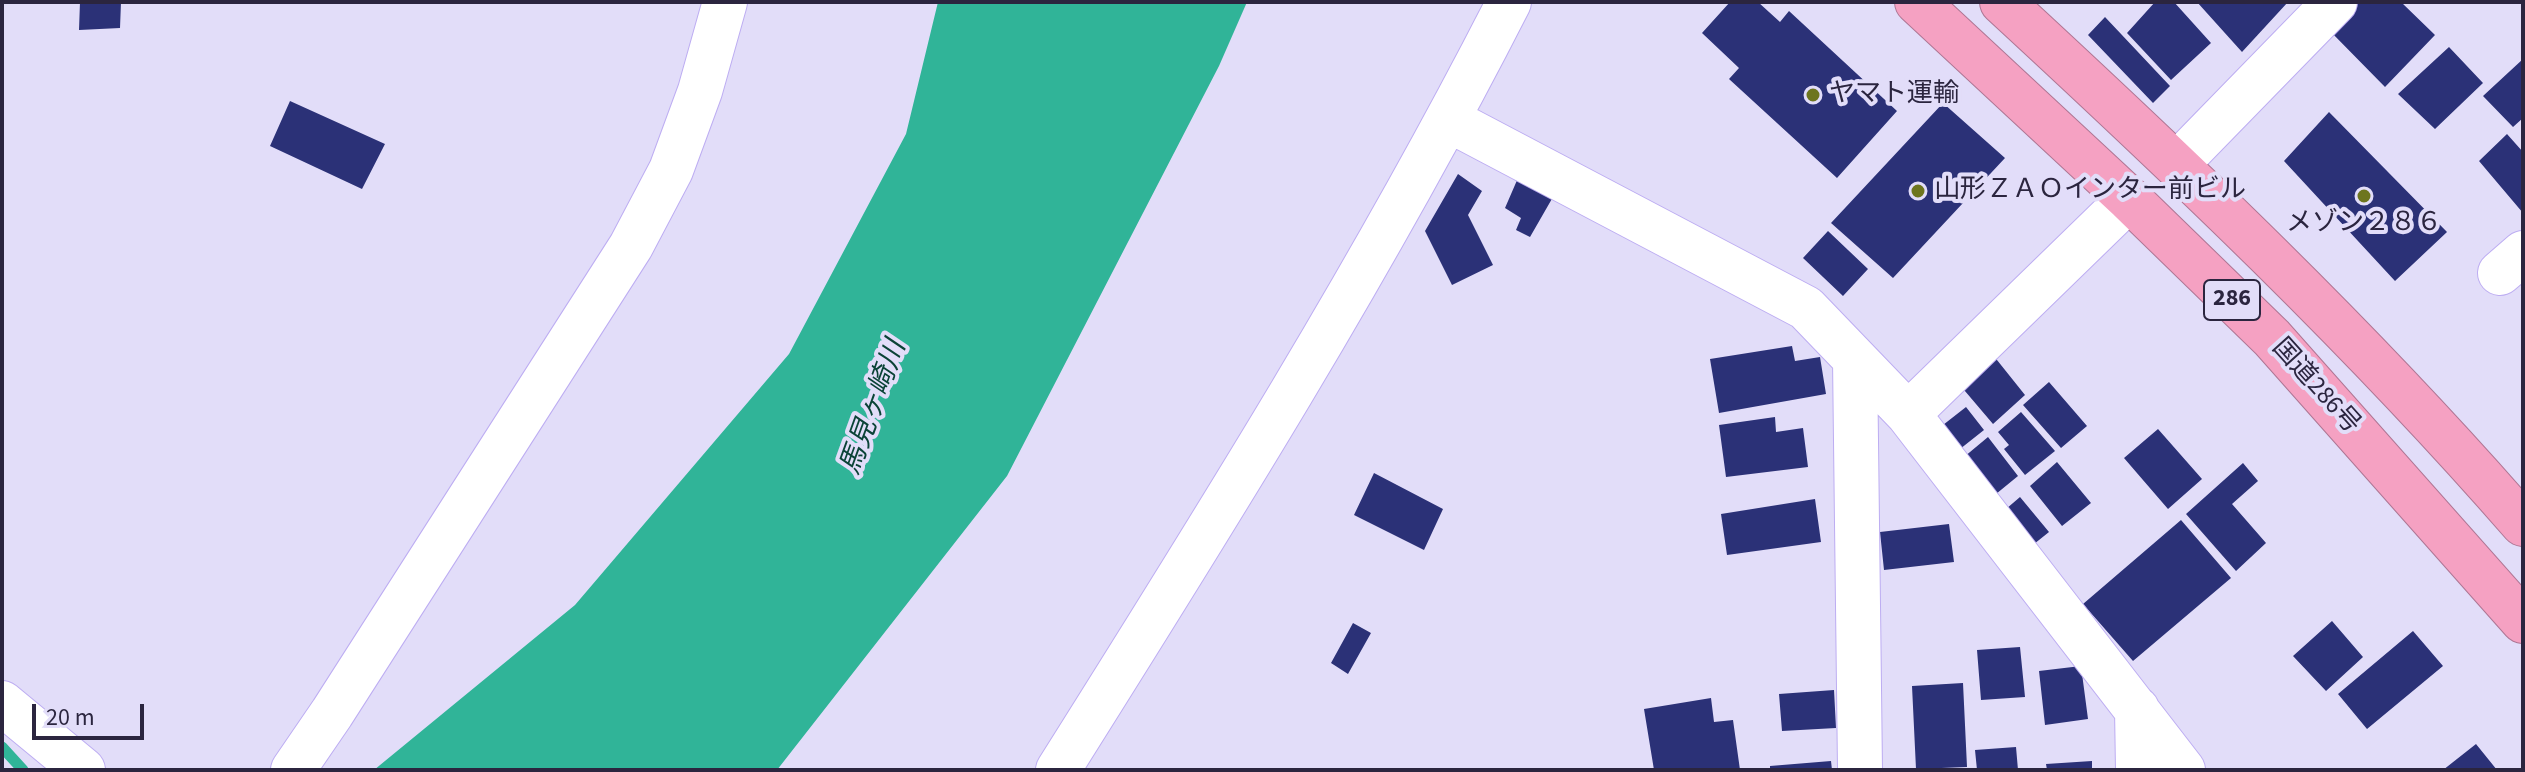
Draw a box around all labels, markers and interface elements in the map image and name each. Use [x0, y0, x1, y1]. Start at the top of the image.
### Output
place label: ヤマト運輸 [1829, 79, 1959, 111]
marker: ヤマト運輸 [1804, 86, 1822, 104]
place label: 山形ＺＡＯインター前ビル [1934, 175, 2246, 207]
marker: 山形ＺＡＯインター前ビル [1909, 182, 1927, 200]
marker: メゾン２８６ [2355, 187, 2373, 205]
place label: メゾン２８６ [2286, 208, 2442, 240]
road number: 286 [2204, 280, 2260, 320]
street label: 国道286号 [2264, 333, 2366, 441]
water label: 馬見ヶ崎川 [835, 336, 915, 480]
scale bar [36, 688, 148, 738]
text: 20 m [46, 700, 95, 735]

